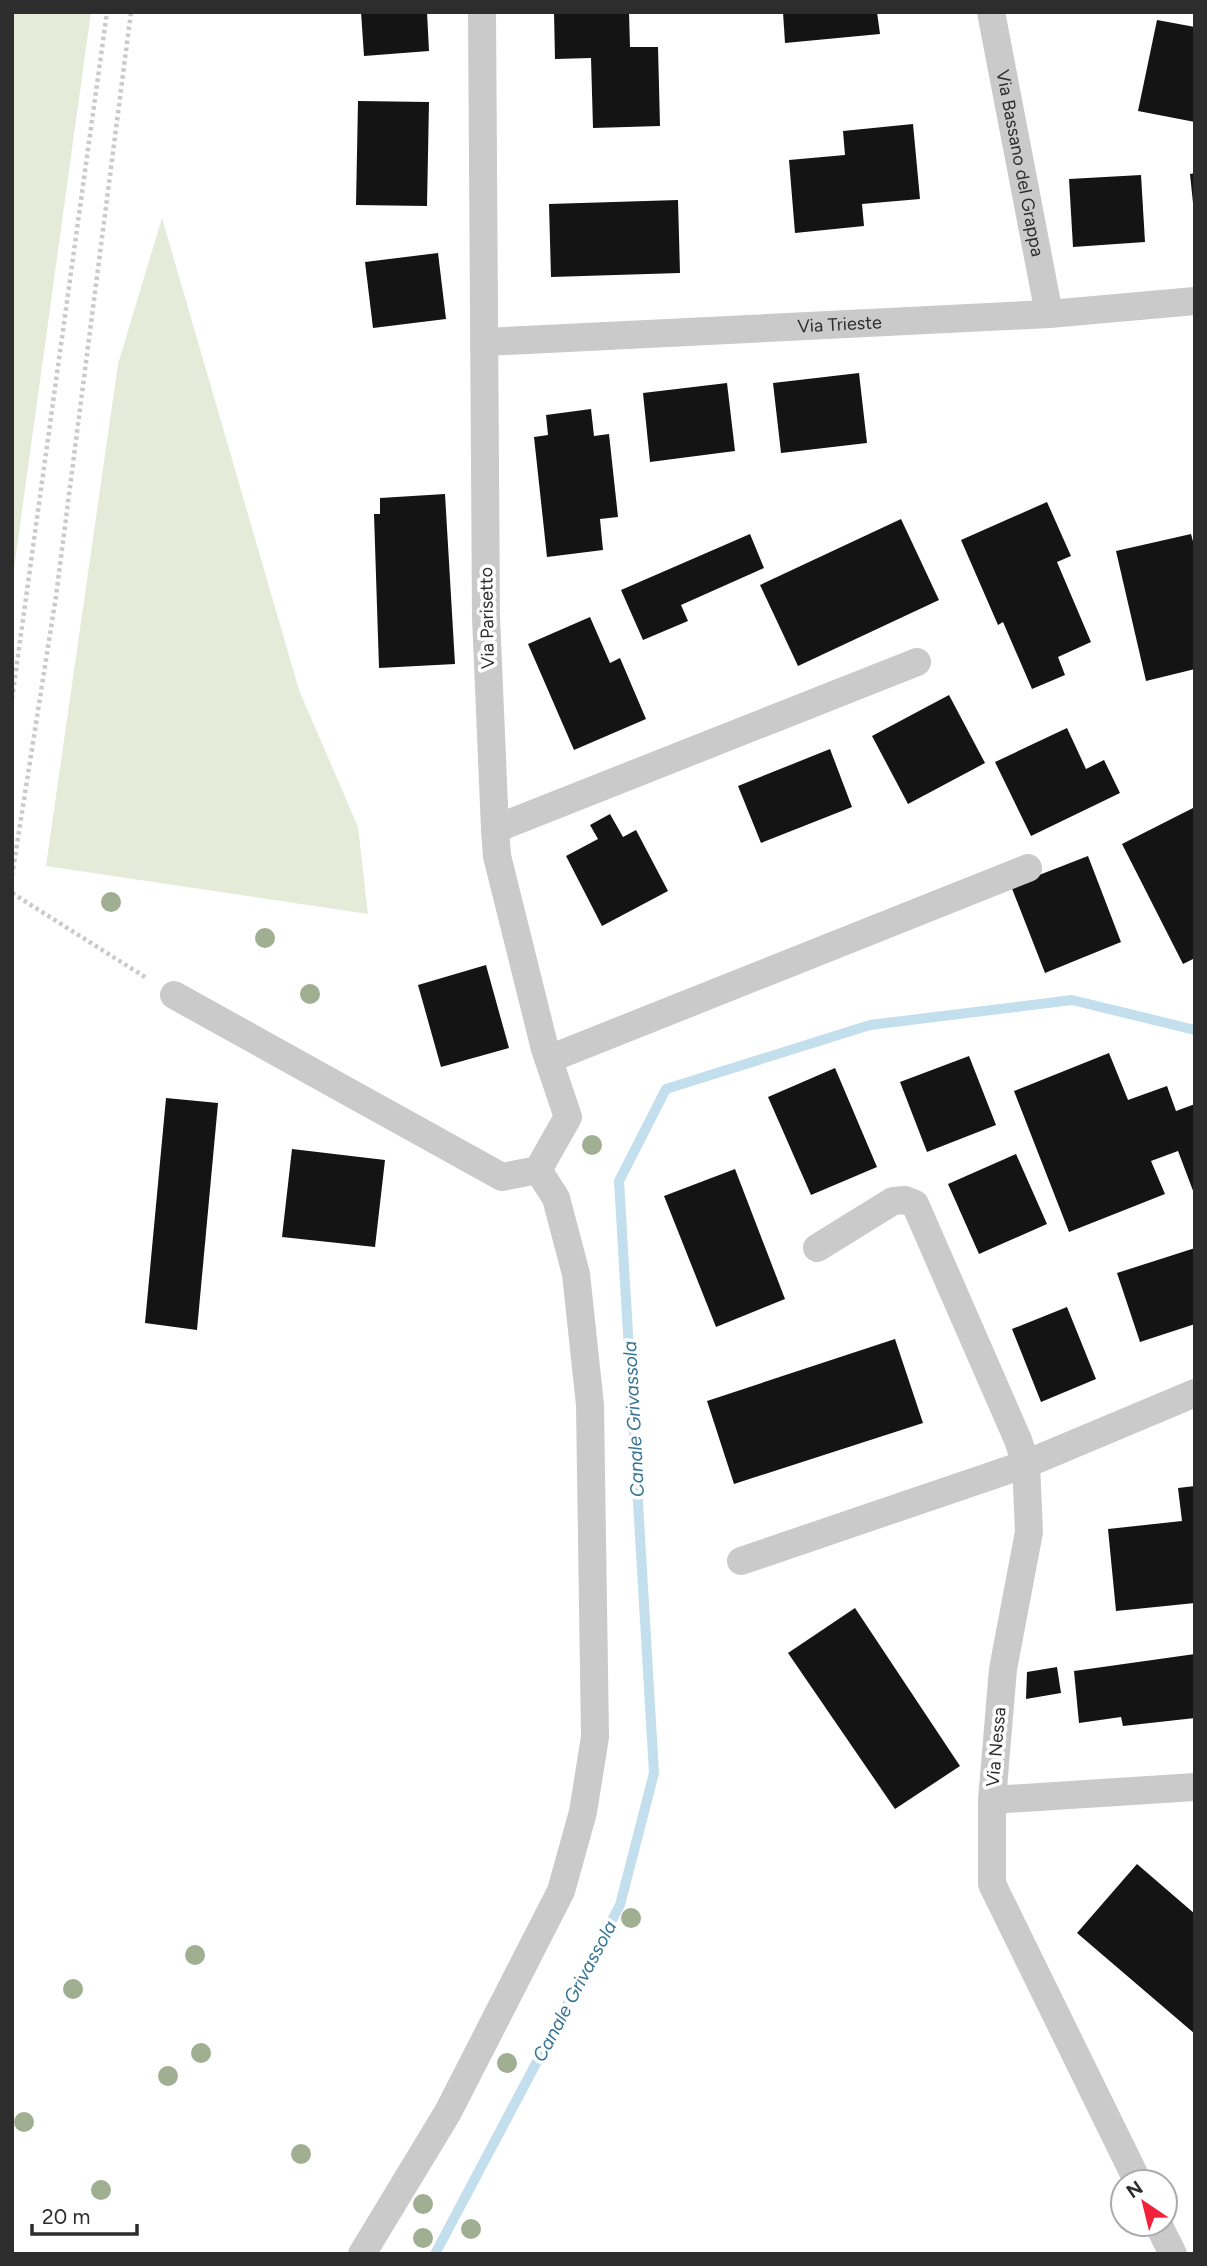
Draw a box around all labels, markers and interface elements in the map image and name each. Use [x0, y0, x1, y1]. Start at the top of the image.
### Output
street label: Via Bassano del Grappa [991, 68, 1049, 258]
street label: Via Trieste [797, 311, 882, 337]
street label: Via Parisetto [475, 567, 499, 669]
water label: Canale Grivassola [618, 1340, 649, 1498]
street label: Via Nessa [982, 1706, 1010, 1788]
water label: Canale Grivassola [528, 1917, 621, 2066]
north arrow [1109, 2168, 1179, 2238]
text: N [1122, 2176, 1147, 2203]
scale bar [32, 2192, 136, 2236]
text: 20 m [42, 2204, 90, 2229]

